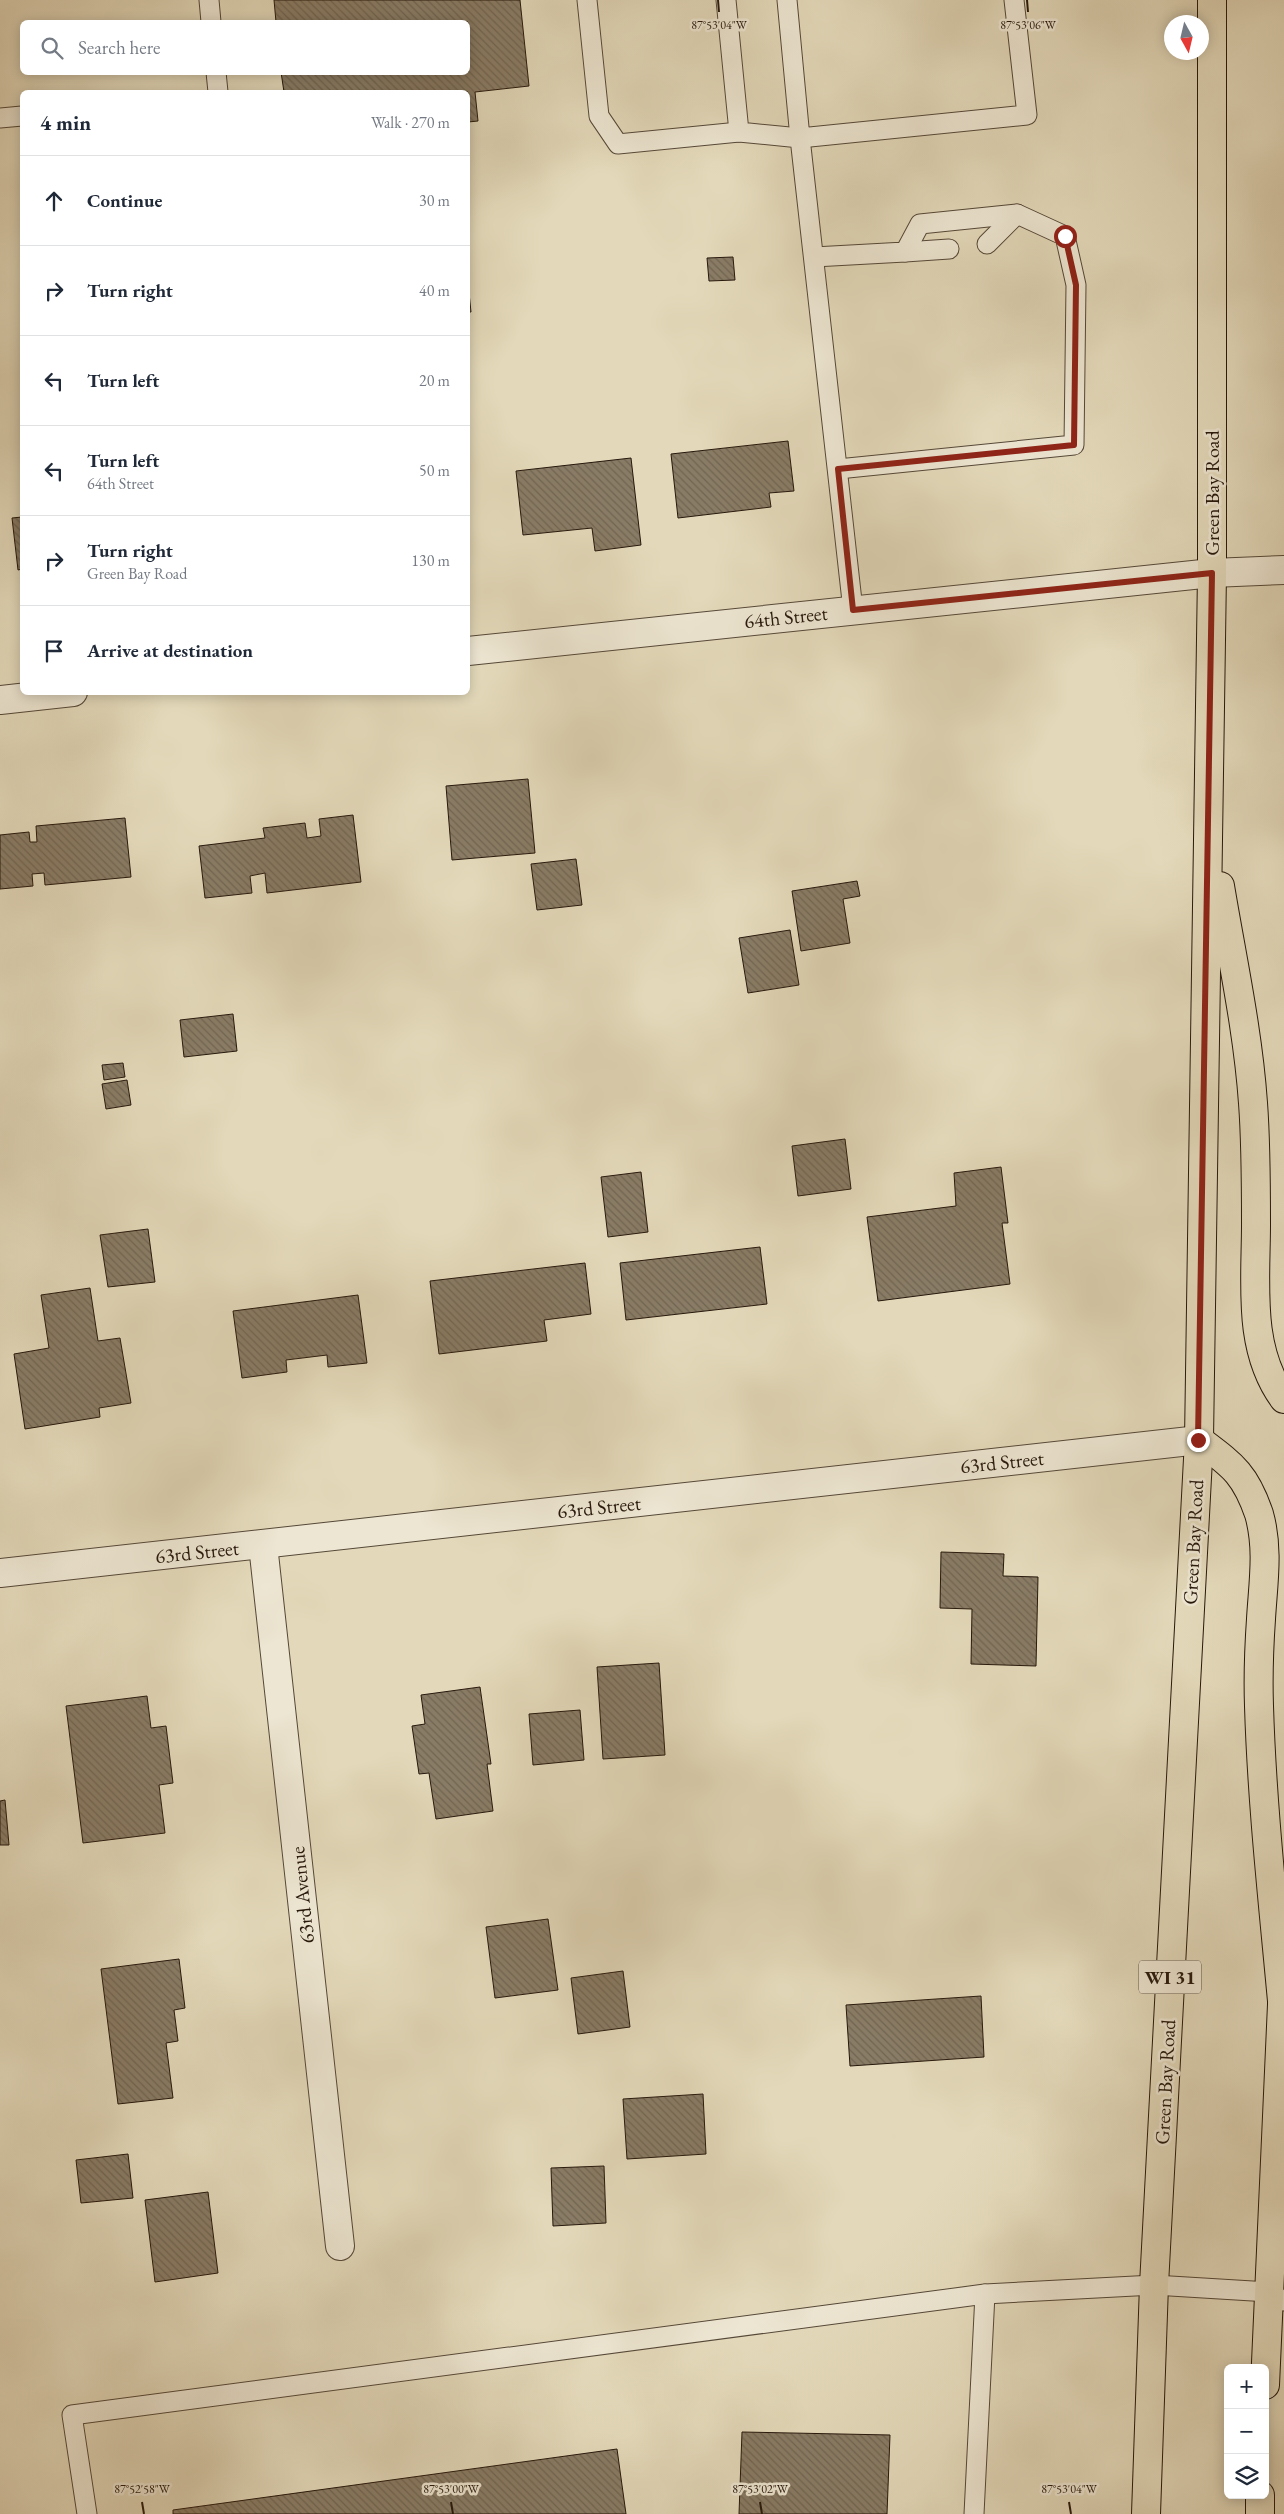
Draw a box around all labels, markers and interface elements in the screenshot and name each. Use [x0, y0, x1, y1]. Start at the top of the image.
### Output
north arrow [1164, 15, 1209, 60]
text: 87°53'04"W [691, 17, 748, 33]
text: 87°53'06"W [1000, 17, 1057, 33]
search box [20, 20, 470, 75]
icon: search [38, 34, 66, 62]
text: Search here [78, 35, 160, 60]
text: 4 min [40, 109, 91, 136]
text: Walk · 270 m [371, 112, 450, 133]
icon: ahead [40, 187, 68, 215]
text: Continue [87, 188, 162, 213]
text: 30 m [419, 190, 450, 211]
route start [1054, 225, 1077, 248]
icon: right [40, 277, 68, 305]
text: Turn right [87, 278, 173, 303]
text: 40 m [419, 280, 450, 301]
icon: left [40, 367, 68, 395]
text: Turn left [87, 368, 159, 393]
text: 20 m [419, 370, 450, 391]
street label: Green Bay Road [1199, 429, 1225, 556]
text: Turn left [87, 448, 159, 473]
icon: left [40, 457, 68, 485]
text: 50 m [419, 460, 450, 481]
text: 64th Street [87, 473, 154, 494]
text: Turn right [87, 538, 173, 563]
icon: right [40, 547, 68, 575]
text: 130 m [411, 550, 450, 571]
text: Green Bay Road [87, 563, 187, 584]
street label: 64th Street [743, 600, 830, 634]
icon: arrive [40, 637, 68, 665]
text: Arrive at destination [87, 638, 253, 663]
route end [1187, 1429, 1210, 1452]
street label: 63rd Street [959, 1445, 1046, 1479]
street label: Green Bay Road [1177, 1478, 1209, 1605]
street label: 63rd Street [556, 1490, 643, 1524]
street label: 63rd Street [154, 1535, 241, 1569]
street label: 63rd Avenue [284, 1845, 320, 1945]
road number: WI 31 [1139, 1960, 1201, 1994]
street label: Green Bay Road [1149, 2018, 1181, 2145]
map controls [1224, 2364, 1269, 2499]
button: + [1224, 2364, 1269, 2409]
button: − [1224, 2409, 1269, 2454]
button: layers [1224, 2454, 1269, 2499]
text: 87°52'58"W [114, 2481, 171, 2497]
text: 87°53'00"W [423, 2481, 480, 2497]
text: 87°53'02"W [732, 2481, 789, 2497]
text: 87°53'04"W [1041, 2481, 1098, 2497]

